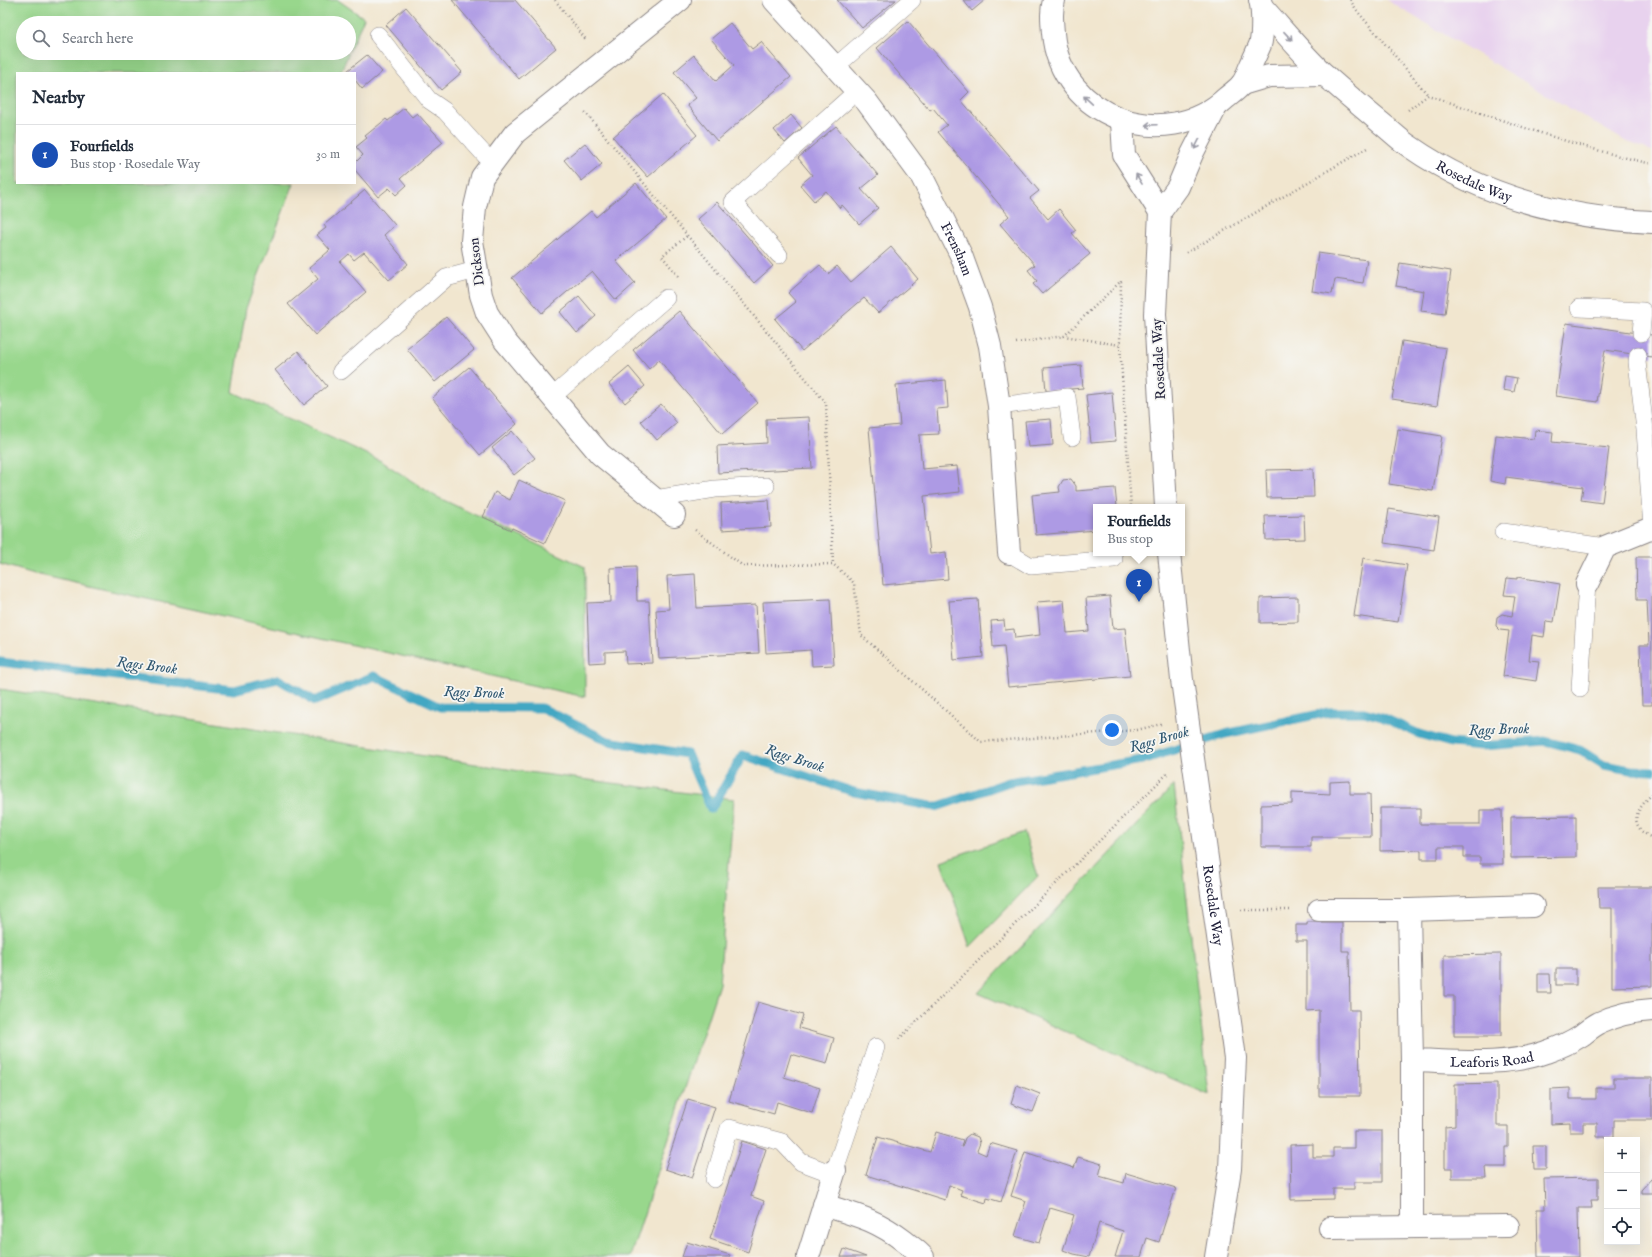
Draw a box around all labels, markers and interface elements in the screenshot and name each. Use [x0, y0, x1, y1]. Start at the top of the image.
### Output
search box [16, 16, 356, 60]
icon: search [30, 27, 52, 49]
text: Search here [62, 29, 133, 48]
one-way arrow [1284, 31, 1293, 41]
text: Nearby [32, 88, 85, 109]
one-way arrow [1083, 96, 1094, 105]
one-way arrow [1145, 121, 1158, 129]
text: Fourfields [70, 137, 134, 156]
one-way arrow [1193, 138, 1200, 150]
text: 1 [43, 146, 47, 163]
text: 30 m [316, 146, 340, 163]
text: Bus stop · Rosedale Way [70, 156, 200, 173]
street label: Rosedale Way [1432, 157, 1514, 207]
one-way arrow [1135, 174, 1143, 185]
street label: Frensham [936, 219, 976, 279]
street label: Dickson [465, 236, 489, 287]
street label: Rosedale Way [1148, 318, 1170, 400]
popup [1093, 504, 1185, 556]
text: Fourfields [1107, 512, 1171, 531]
text: Bus stop [1107, 531, 1153, 548]
pin: 1 [1126, 569, 1152, 602]
water label: Rags Brook [115, 652, 178, 680]
water label: Rags Brook [443, 682, 505, 704]
water label: Rags Brook [1468, 719, 1530, 741]
your location [1102, 720, 1122, 740]
water label: Rags Brook [1127, 722, 1191, 758]
water label: Rags Brook [763, 740, 827, 778]
street label: Rosedale Way [1198, 864, 1227, 947]
street label: Leaforis Road [1450, 1048, 1536, 1072]
map controls [1604, 1137, 1640, 1245]
button: + [1604, 1137, 1640, 1173]
button: − [1604, 1173, 1640, 1209]
button: locate [1604, 1209, 1640, 1245]

